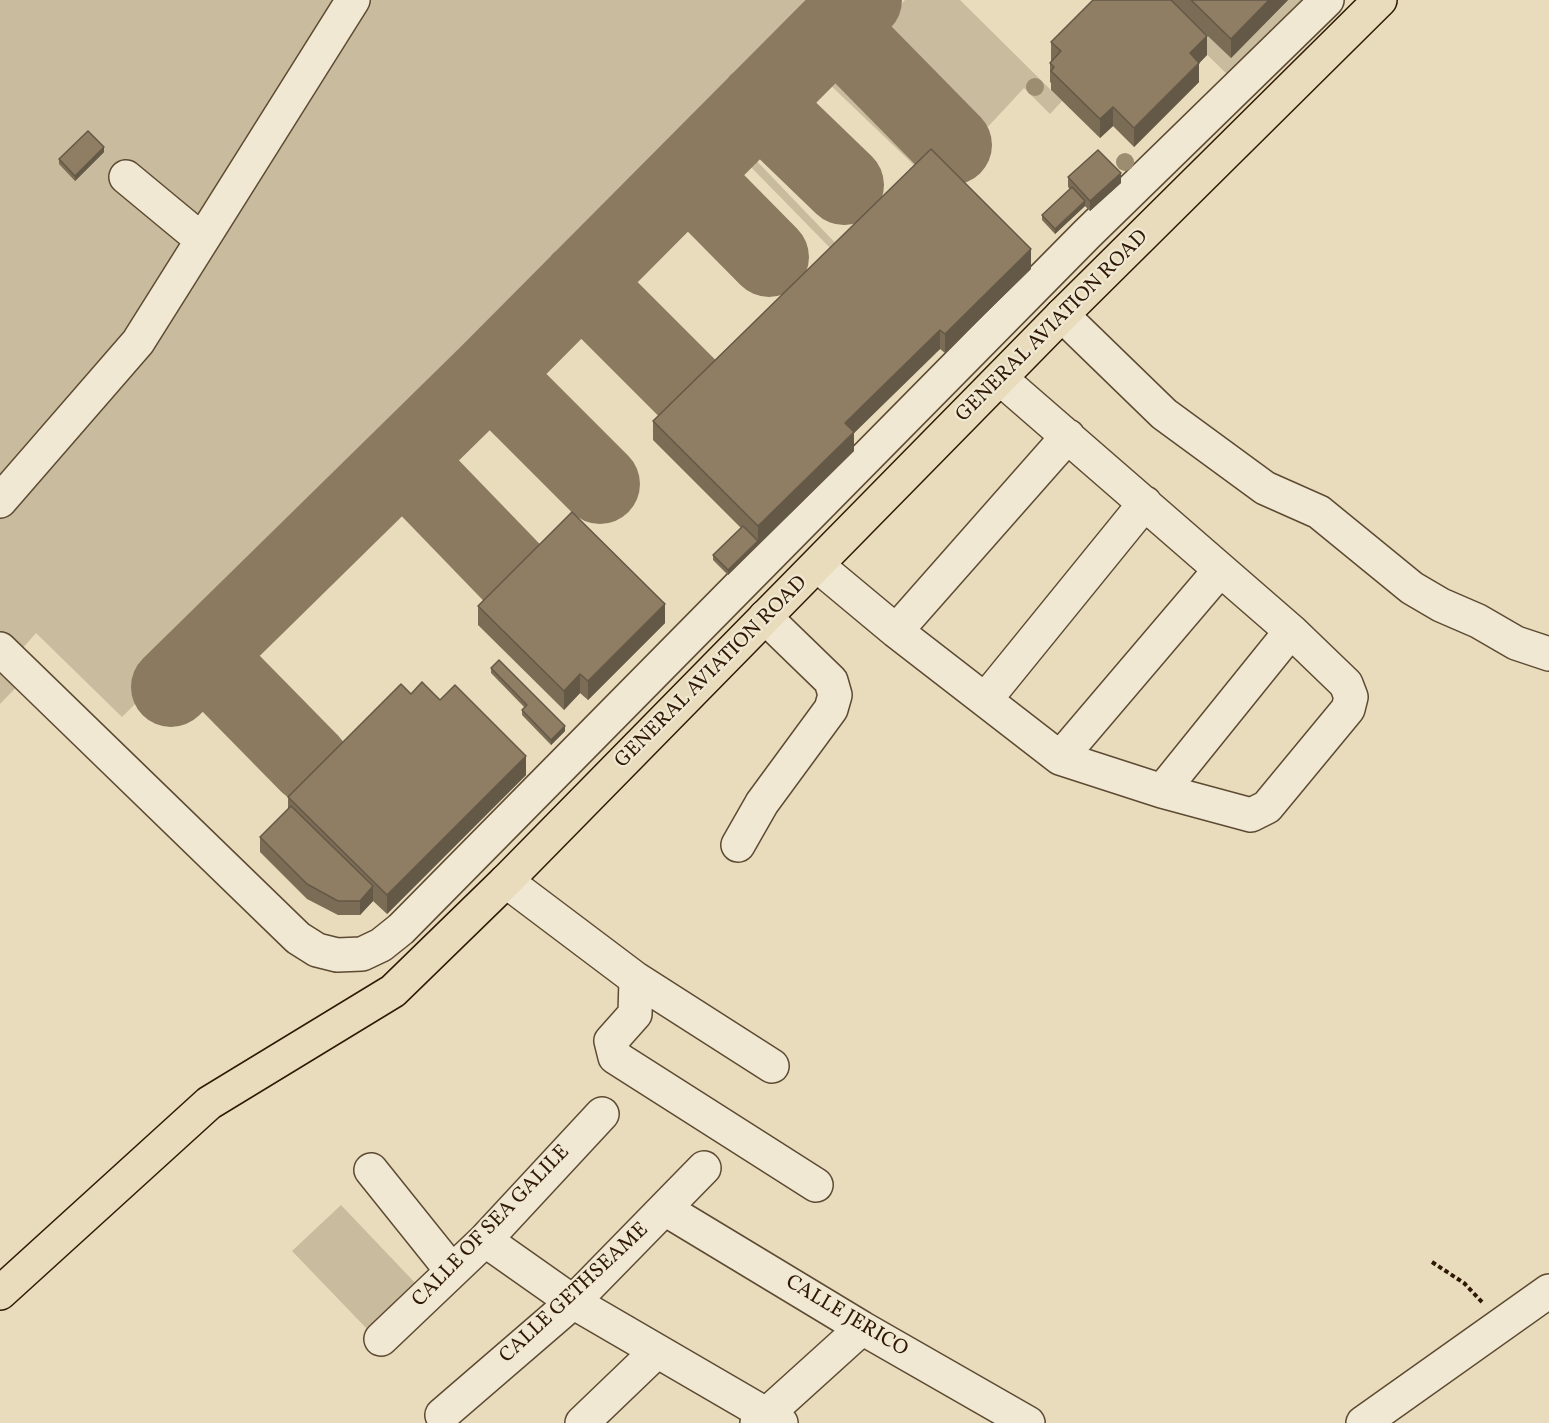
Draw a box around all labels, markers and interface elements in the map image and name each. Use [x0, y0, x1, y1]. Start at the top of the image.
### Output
street label: GENERAL AVIATION ROAD [952, 226, 1154, 428]
street label: GENERAL AVIATION ROAD [611, 572, 813, 774]
street label: CALLE OF SEA GALILE [408, 1141, 576, 1313]
street label: CALLE GETHSEAME [495, 1218, 655, 1370]
street label: CALLE JERICO [780, 1271, 912, 1363]

